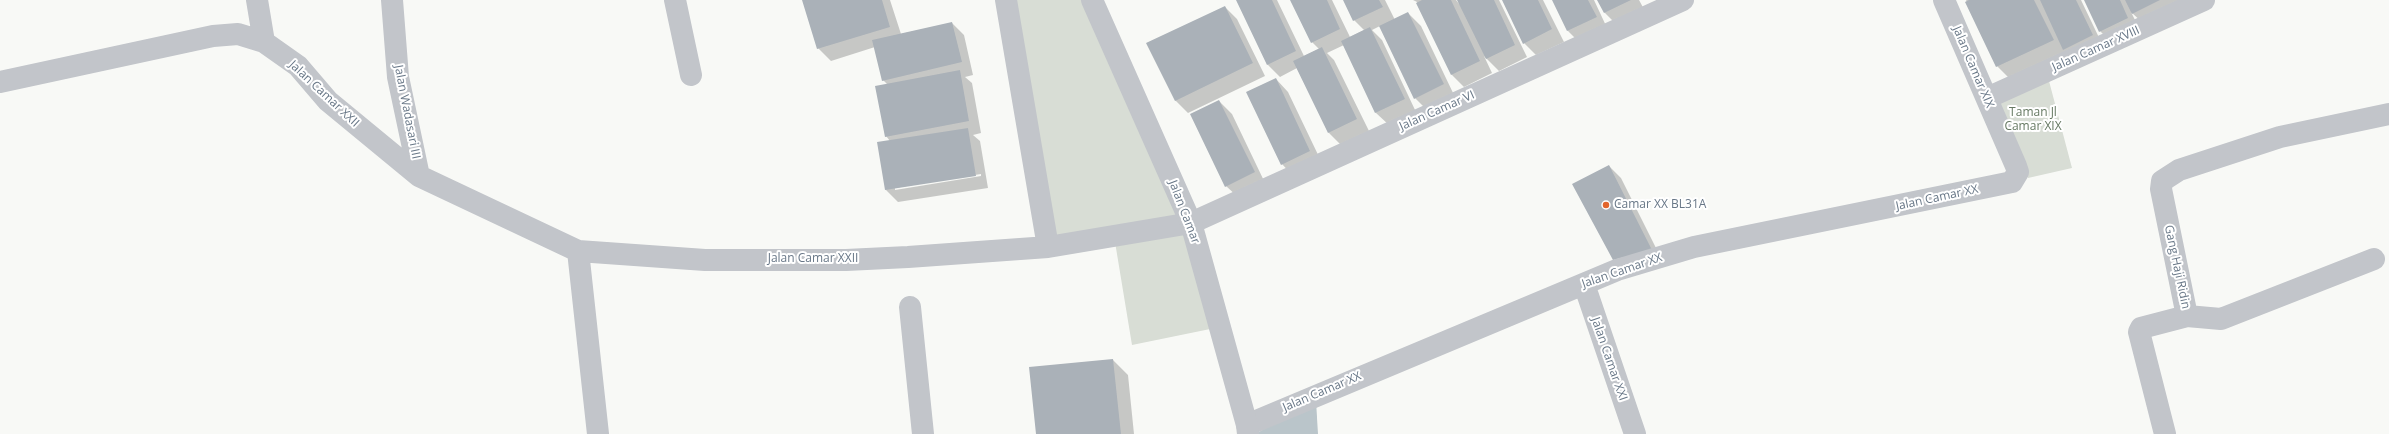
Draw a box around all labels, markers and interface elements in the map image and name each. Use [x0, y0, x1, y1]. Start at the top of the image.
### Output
street label: Jalan Camar XVIII [2050, 23, 2142, 75]
street label: Jalan Camar XIX [1949, 24, 1997, 110]
street label: Jalan Camar XXII [286, 58, 362, 130]
street label: Jalan Wadasari III [391, 64, 423, 160]
street label: Jalan Camar VI [1397, 88, 1477, 134]
park label: Taman Jl Camar XIX [2004, 106, 2062, 134]
street label: Jalan Camar [1165, 178, 1203, 246]
street label: Jalan Camar XX [1894, 182, 1980, 214]
place label: Camar XX BL31A [1614, 198, 1706, 212]
marker: Camar XX BL31A [1601, 200, 1611, 210]
street label: Gang Haji Ridin [2161, 224, 2193, 310]
street label: Jalan Camar XX [1580, 251, 1664, 291]
street label: Jalan Camar XXII [768, 252, 858, 266]
street label: Jalan Camar XXI [1588, 315, 1630, 403]
street label: Jalan Camar XX [1281, 369, 1363, 415]

